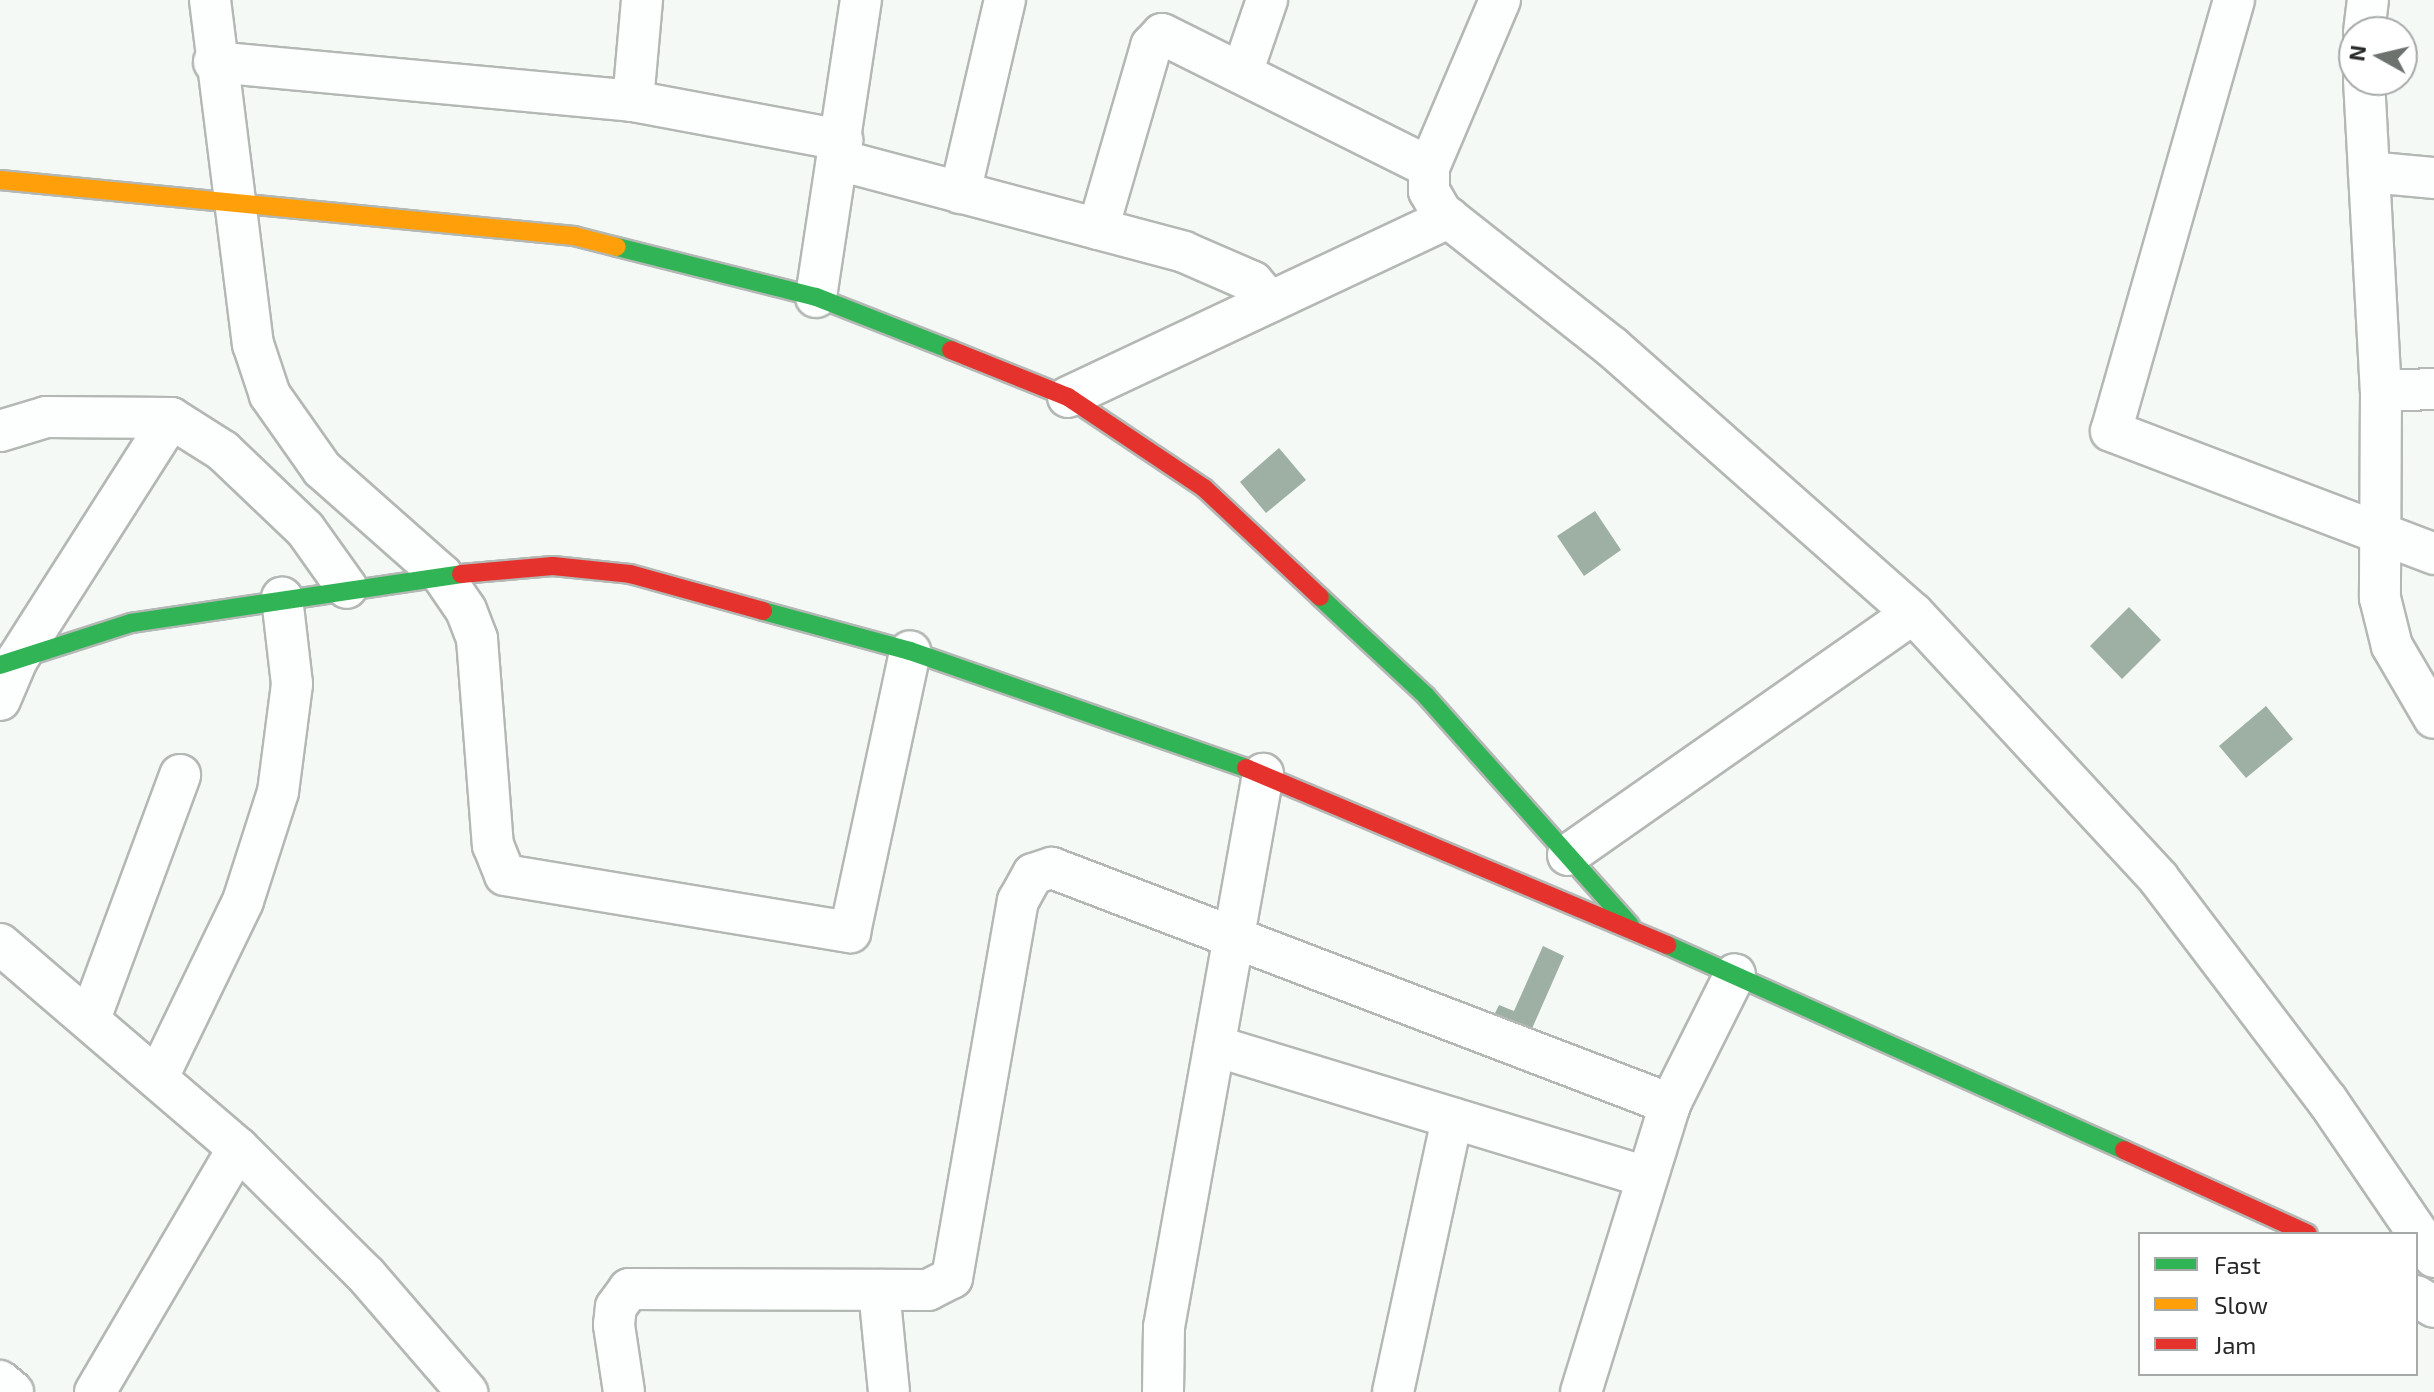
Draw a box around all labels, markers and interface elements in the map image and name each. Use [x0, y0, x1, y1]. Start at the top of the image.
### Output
north arrow [2338, 16, 2418, 96]
text: N [2342, 43, 2370, 63]
legend [2138, 1232, 2418, 1376]
text: Fast [2214, 1250, 2261, 1279]
text: Slow [2214, 1290, 2268, 1319]
text: Jam [2214, 1330, 2256, 1359]

